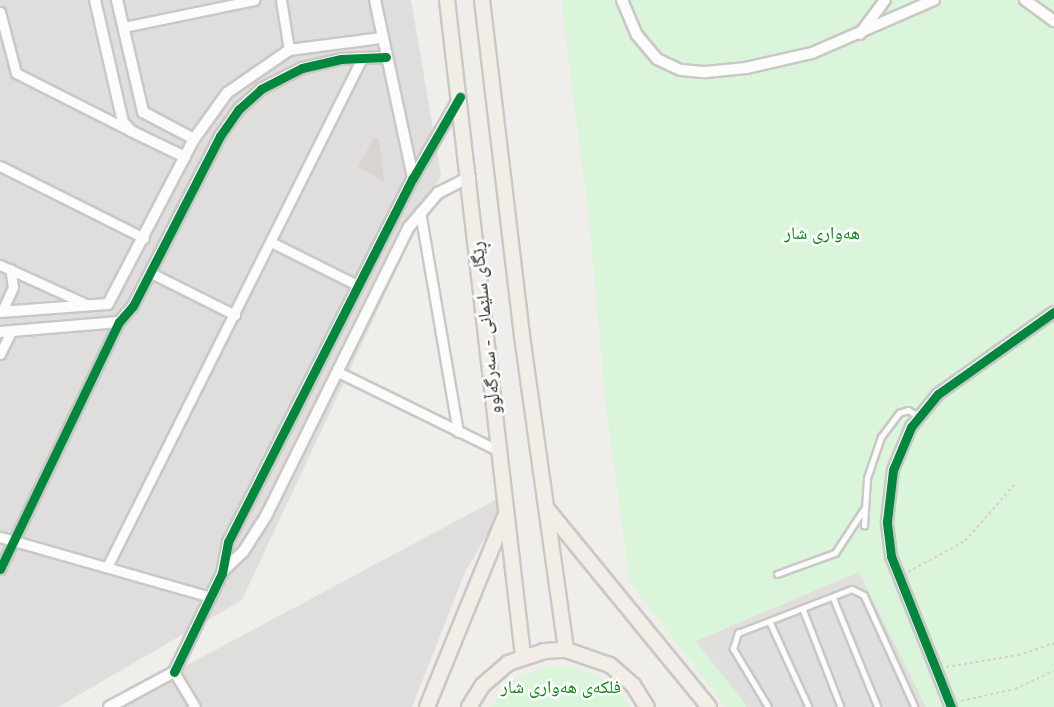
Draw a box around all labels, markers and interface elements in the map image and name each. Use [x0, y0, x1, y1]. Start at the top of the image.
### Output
park label: هەواری شار [784, 222, 860, 244]
street label: ڕێگای سلێمانی - سەرگەڵوو [466, 241, 506, 415]
park label: فلکەی هەواری شار [501, 676, 621, 698]

